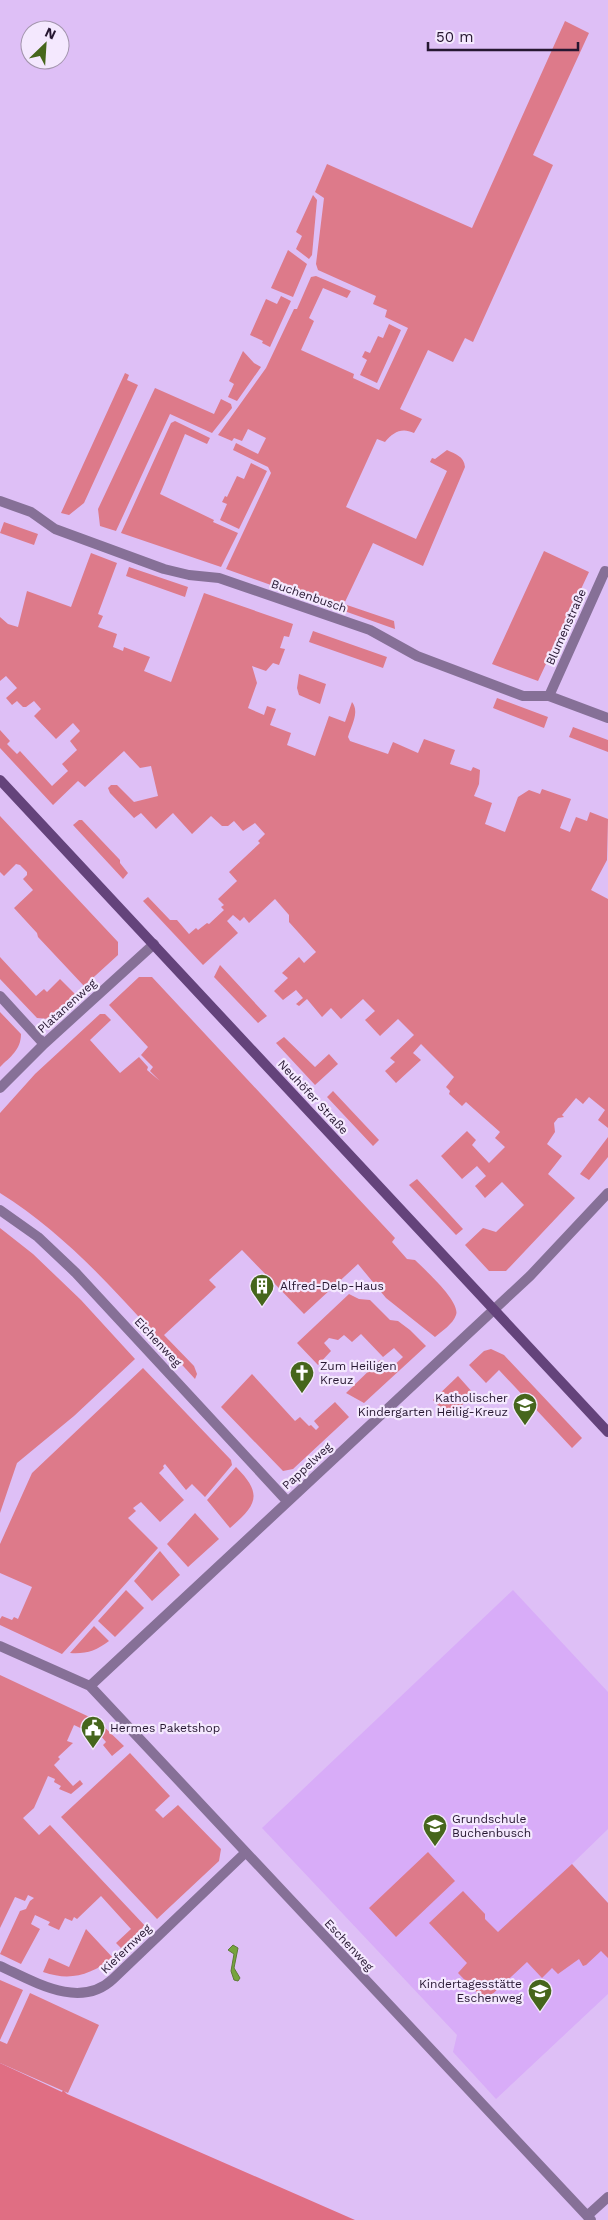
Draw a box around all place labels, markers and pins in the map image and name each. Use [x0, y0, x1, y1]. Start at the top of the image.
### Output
building icon: Alfred-Delp-Haus [249, 1273, 275, 1307]
place label: Alfred-Delp-Haus [280, 1279, 384, 1293]
place label: Zum Heiligen Kreuz [320, 1359, 397, 1387]
church icon: Zum Heiligen Kreuz [289, 1360, 315, 1394]
place label: Katholischer Kindergarten Heilig-Kreuz [358, 1391, 508, 1419]
school or university icon: Katholischer Kindergarten Heilig-Kreuz [512, 1392, 538, 1426]
public building icon: Hermes Paketshop [80, 1715, 106, 1749]
place label: Hermes Paketshop [110, 1721, 220, 1735]
place label: Grundschule Buchenbusch [452, 1812, 531, 1840]
school or university icon: Grundschule Buchenbusch [422, 1813, 448, 1847]
place label: Kindertagesstätte Eschenweg [419, 1977, 523, 2005]
school or university icon: Kindertagesstätte Eschenweg [527, 1978, 553, 2012]

